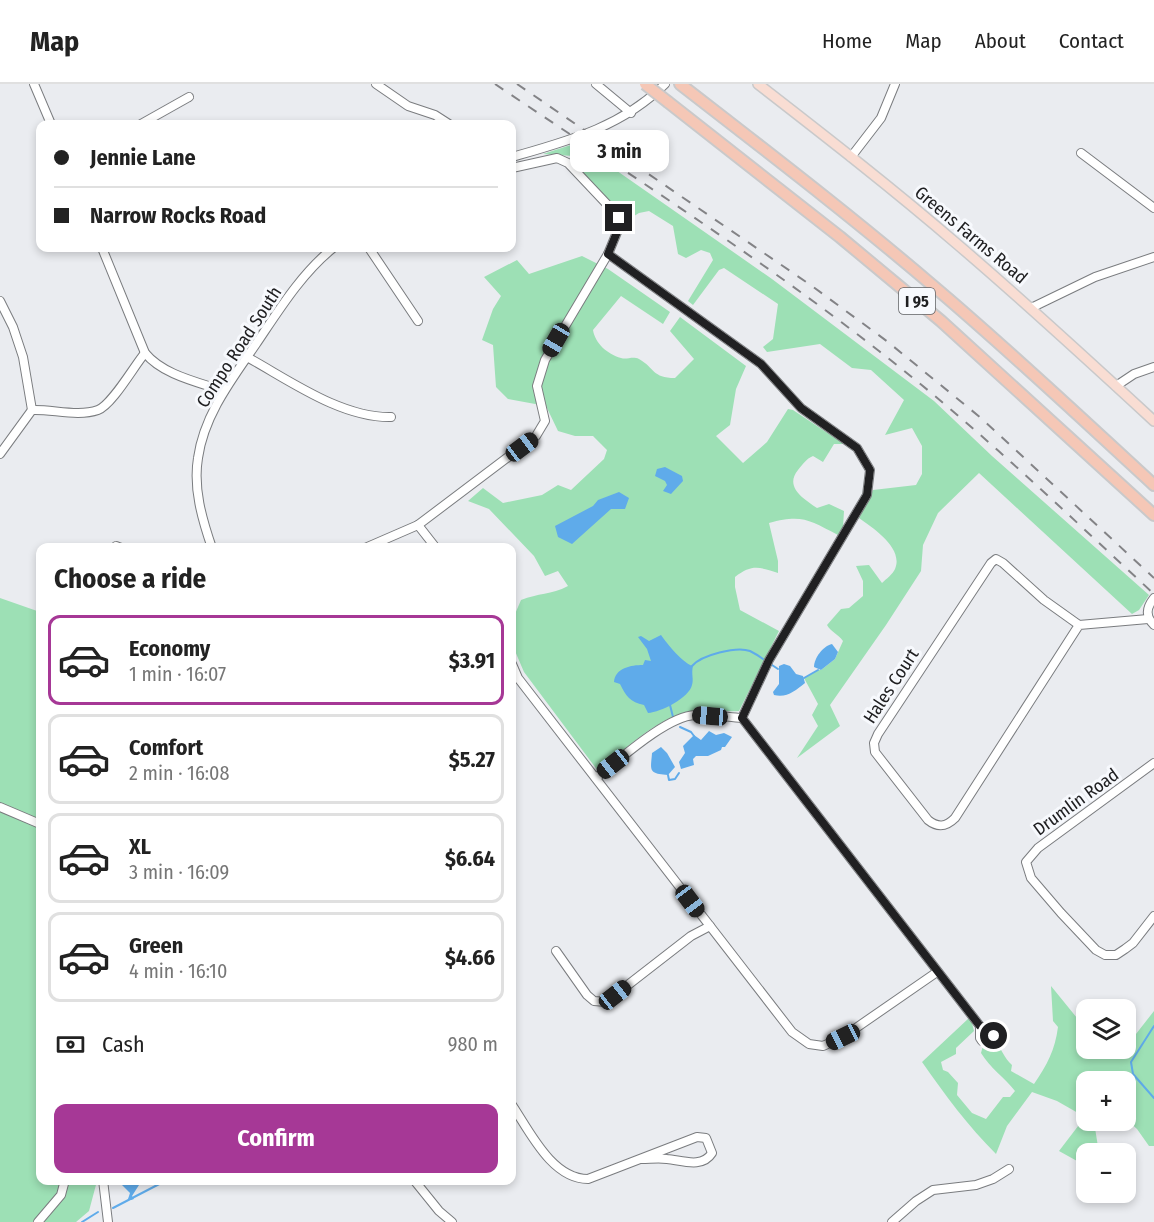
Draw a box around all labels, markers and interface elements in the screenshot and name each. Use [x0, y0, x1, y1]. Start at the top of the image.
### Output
text: Map [30, 25, 79, 58]
text: Home [822, 28, 872, 54]
text: Map [905, 28, 942, 54]
text: About [975, 28, 1026, 54]
text: Contact [1059, 28, 1124, 54]
callout: 3 min [570, 131, 668, 173]
text: 3 min [597, 139, 642, 163]
text: Jennie Lane [90, 144, 196, 171]
street label: Greens Farms Road [910, 181, 1032, 289]
text: Narrow Rocks Road [90, 202, 266, 229]
route end [605, 204, 632, 231]
street label: Compo Road South [192, 282, 286, 412]
road number: I 95 [899, 288, 935, 314]
car [539, 320, 573, 360]
car [502, 429, 542, 465]
text: Choose a ride [54, 563, 206, 595]
icon: car [57, 633, 111, 687]
text: Economy [129, 635, 210, 662]
street label: Hales Court [859, 644, 923, 728]
text: $3.91 [449, 647, 495, 674]
text: 1 min · 16:07 [129, 662, 226, 686]
car [691, 705, 729, 727]
icon: car [57, 732, 111, 786]
text: Comfort [129, 734, 203, 761]
text: $5.27 [449, 746, 495, 773]
car [593, 746, 633, 782]
text: 2 min · 16:08 [129, 761, 230, 785]
street label: Drumlin Road [1029, 764, 1123, 840]
icon: car [57, 831, 111, 885]
text: XL [129, 833, 151, 860]
text: $6.64 [445, 845, 495, 872]
text: 3 min · 16:09 [129, 860, 229, 884]
car [672, 881, 708, 921]
icon: car [57, 930, 111, 984]
text: Green [129, 932, 183, 959]
text: $4.66 [445, 944, 495, 971]
text: 4 min · 16:10 [129, 959, 227, 983]
car [595, 977, 635, 1013]
map controls [1076, 999, 1136, 1203]
button: layers [1076, 999, 1136, 1059]
car [823, 1021, 863, 1053]
route start [980, 1022, 1007, 1049]
icon: cash [54, 1028, 87, 1061]
text: Cash [102, 1031, 145, 1058]
text: 980 m [448, 1032, 498, 1056]
button: + [1076, 1071, 1136, 1131]
button: Confirm [54, 1104, 498, 1173]
button: − [1076, 1143, 1136, 1203]

